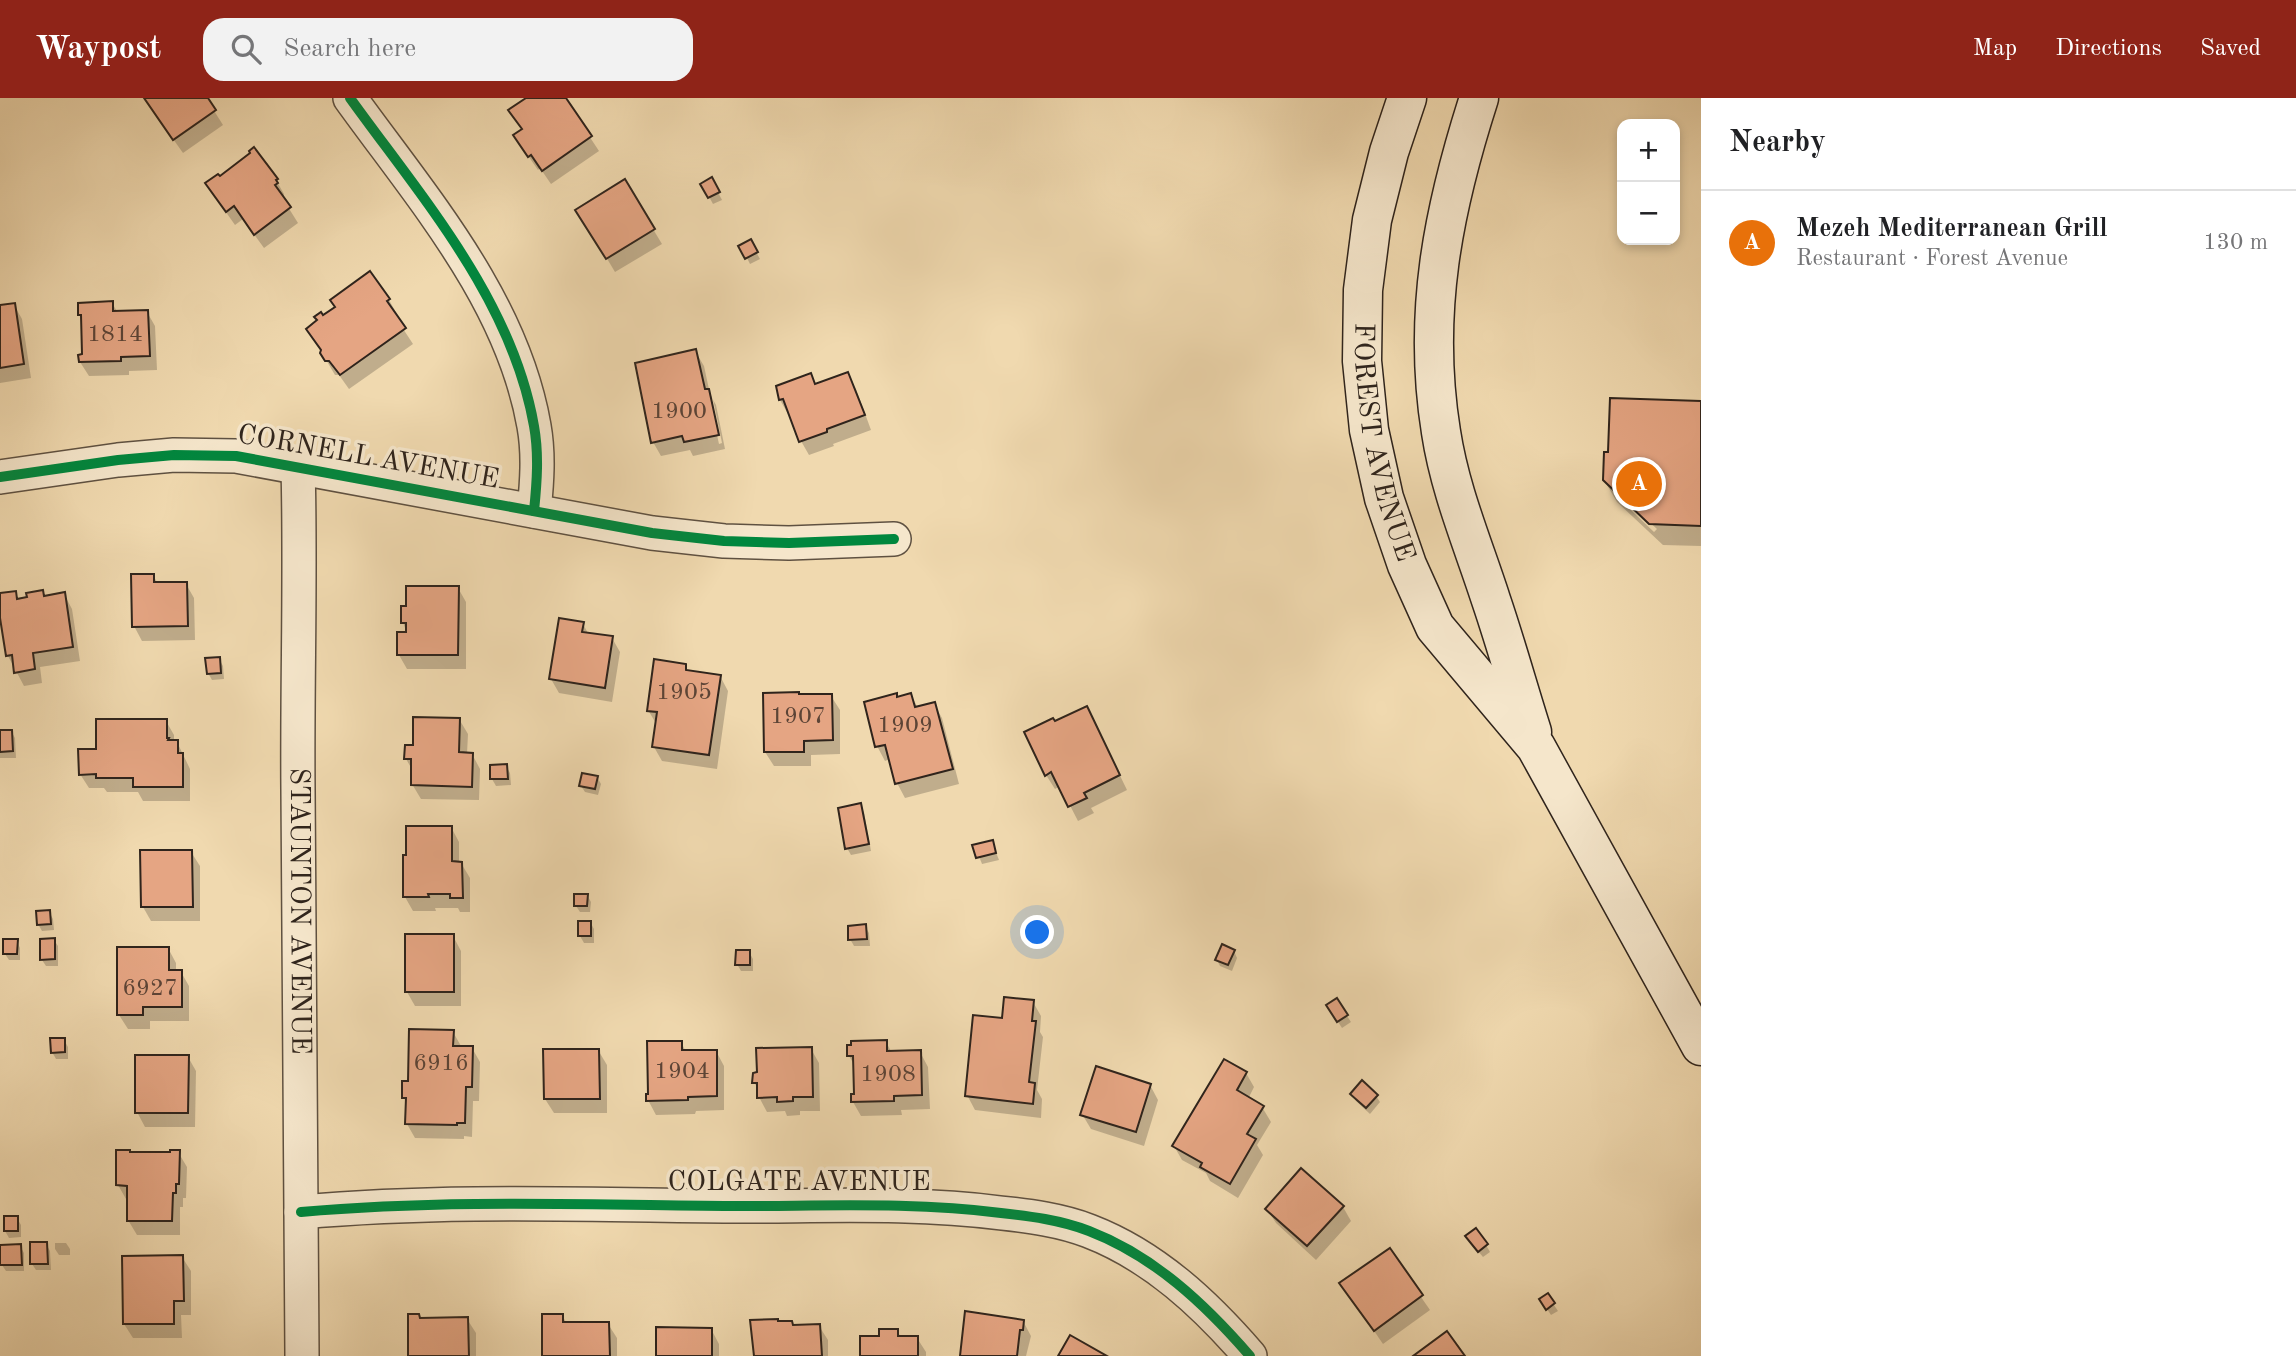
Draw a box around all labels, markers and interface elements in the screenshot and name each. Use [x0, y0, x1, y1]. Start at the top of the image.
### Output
search box [203, 18, 693, 81]
icon: search [227, 30, 265, 68]
text: Waypost [35, 33, 161, 66]
text: Search here [283, 36, 416, 62]
text: Map [1973, 37, 2017, 61]
text: Directions [2055, 37, 2162, 61]
text: Saved [2200, 37, 2261, 61]
map controls [1617, 119, 1680, 245]
button: + [1617, 119, 1680, 182]
text: Nearby [1729, 128, 1826, 158]
button: − [1617, 182, 1680, 245]
text: Mezeh Mediterranean Grill [1796, 216, 2107, 242]
text: A [1743, 231, 1761, 254]
text: 130 m [2203, 231, 2268, 254]
text: Restaurant · Forest Avenue [1796, 247, 2068, 270]
street label: FOREST AVENUE [1348, 322, 1419, 565]
house number: 1814 [87, 323, 143, 347]
house number: 1900 [651, 400, 707, 424]
street label: CORNELL AVENUE [235, 421, 501, 495]
pin: A [1616, 458, 1662, 510]
house number: 1905 [656, 681, 712, 705]
house number: 1907 [770, 705, 826, 729]
house number: 1909 [877, 714, 933, 738]
street label: STAUNTON AVENUE [284, 767, 313, 1055]
your location [1020, 915, 1054, 949]
house number: 6927 [122, 977, 178, 1001]
house number: 6916 [413, 1052, 469, 1076]
house number: 1904 [654, 1060, 710, 1084]
house number: 1908 [860, 1063, 916, 1087]
street label: COLGATE AVENUE [668, 1169, 930, 1197]

